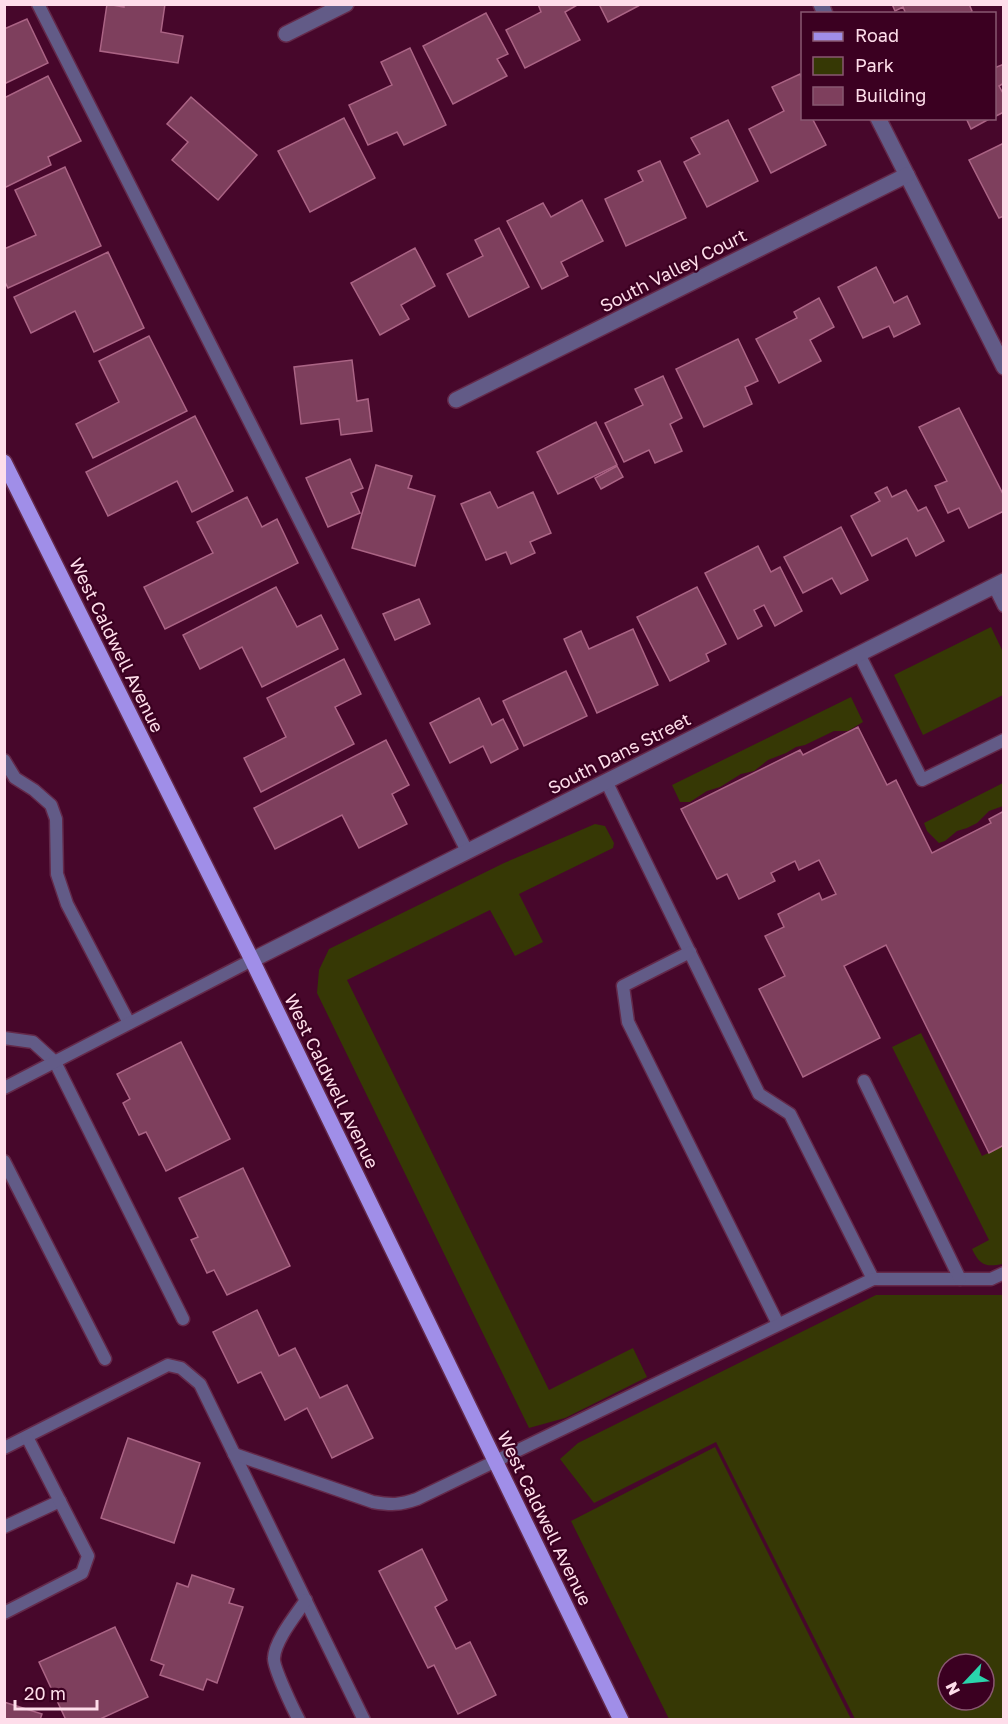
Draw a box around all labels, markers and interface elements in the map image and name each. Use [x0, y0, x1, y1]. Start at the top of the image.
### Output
legend [801, 12, 996, 120]
text: Road [855, 24, 899, 46]
text: Park [855, 54, 894, 76]
text: Building [855, 84, 926, 106]
street label: South Valley Court [596, 224, 750, 316]
street label: West Caldwell Avenue [65, 554, 169, 736]
street label: South Dans Street [544, 708, 694, 798]
street label: West Caldwell Avenue [280, 990, 384, 1172]
street label: West Caldwell Avenue [493, 1427, 597, 1609]
north arrow [936, 1652, 996, 1712]
scale bar [15, 1673, 98, 1711]
text: N [941, 1679, 964, 1698]
text: 20 m [24, 1682, 66, 1704]

